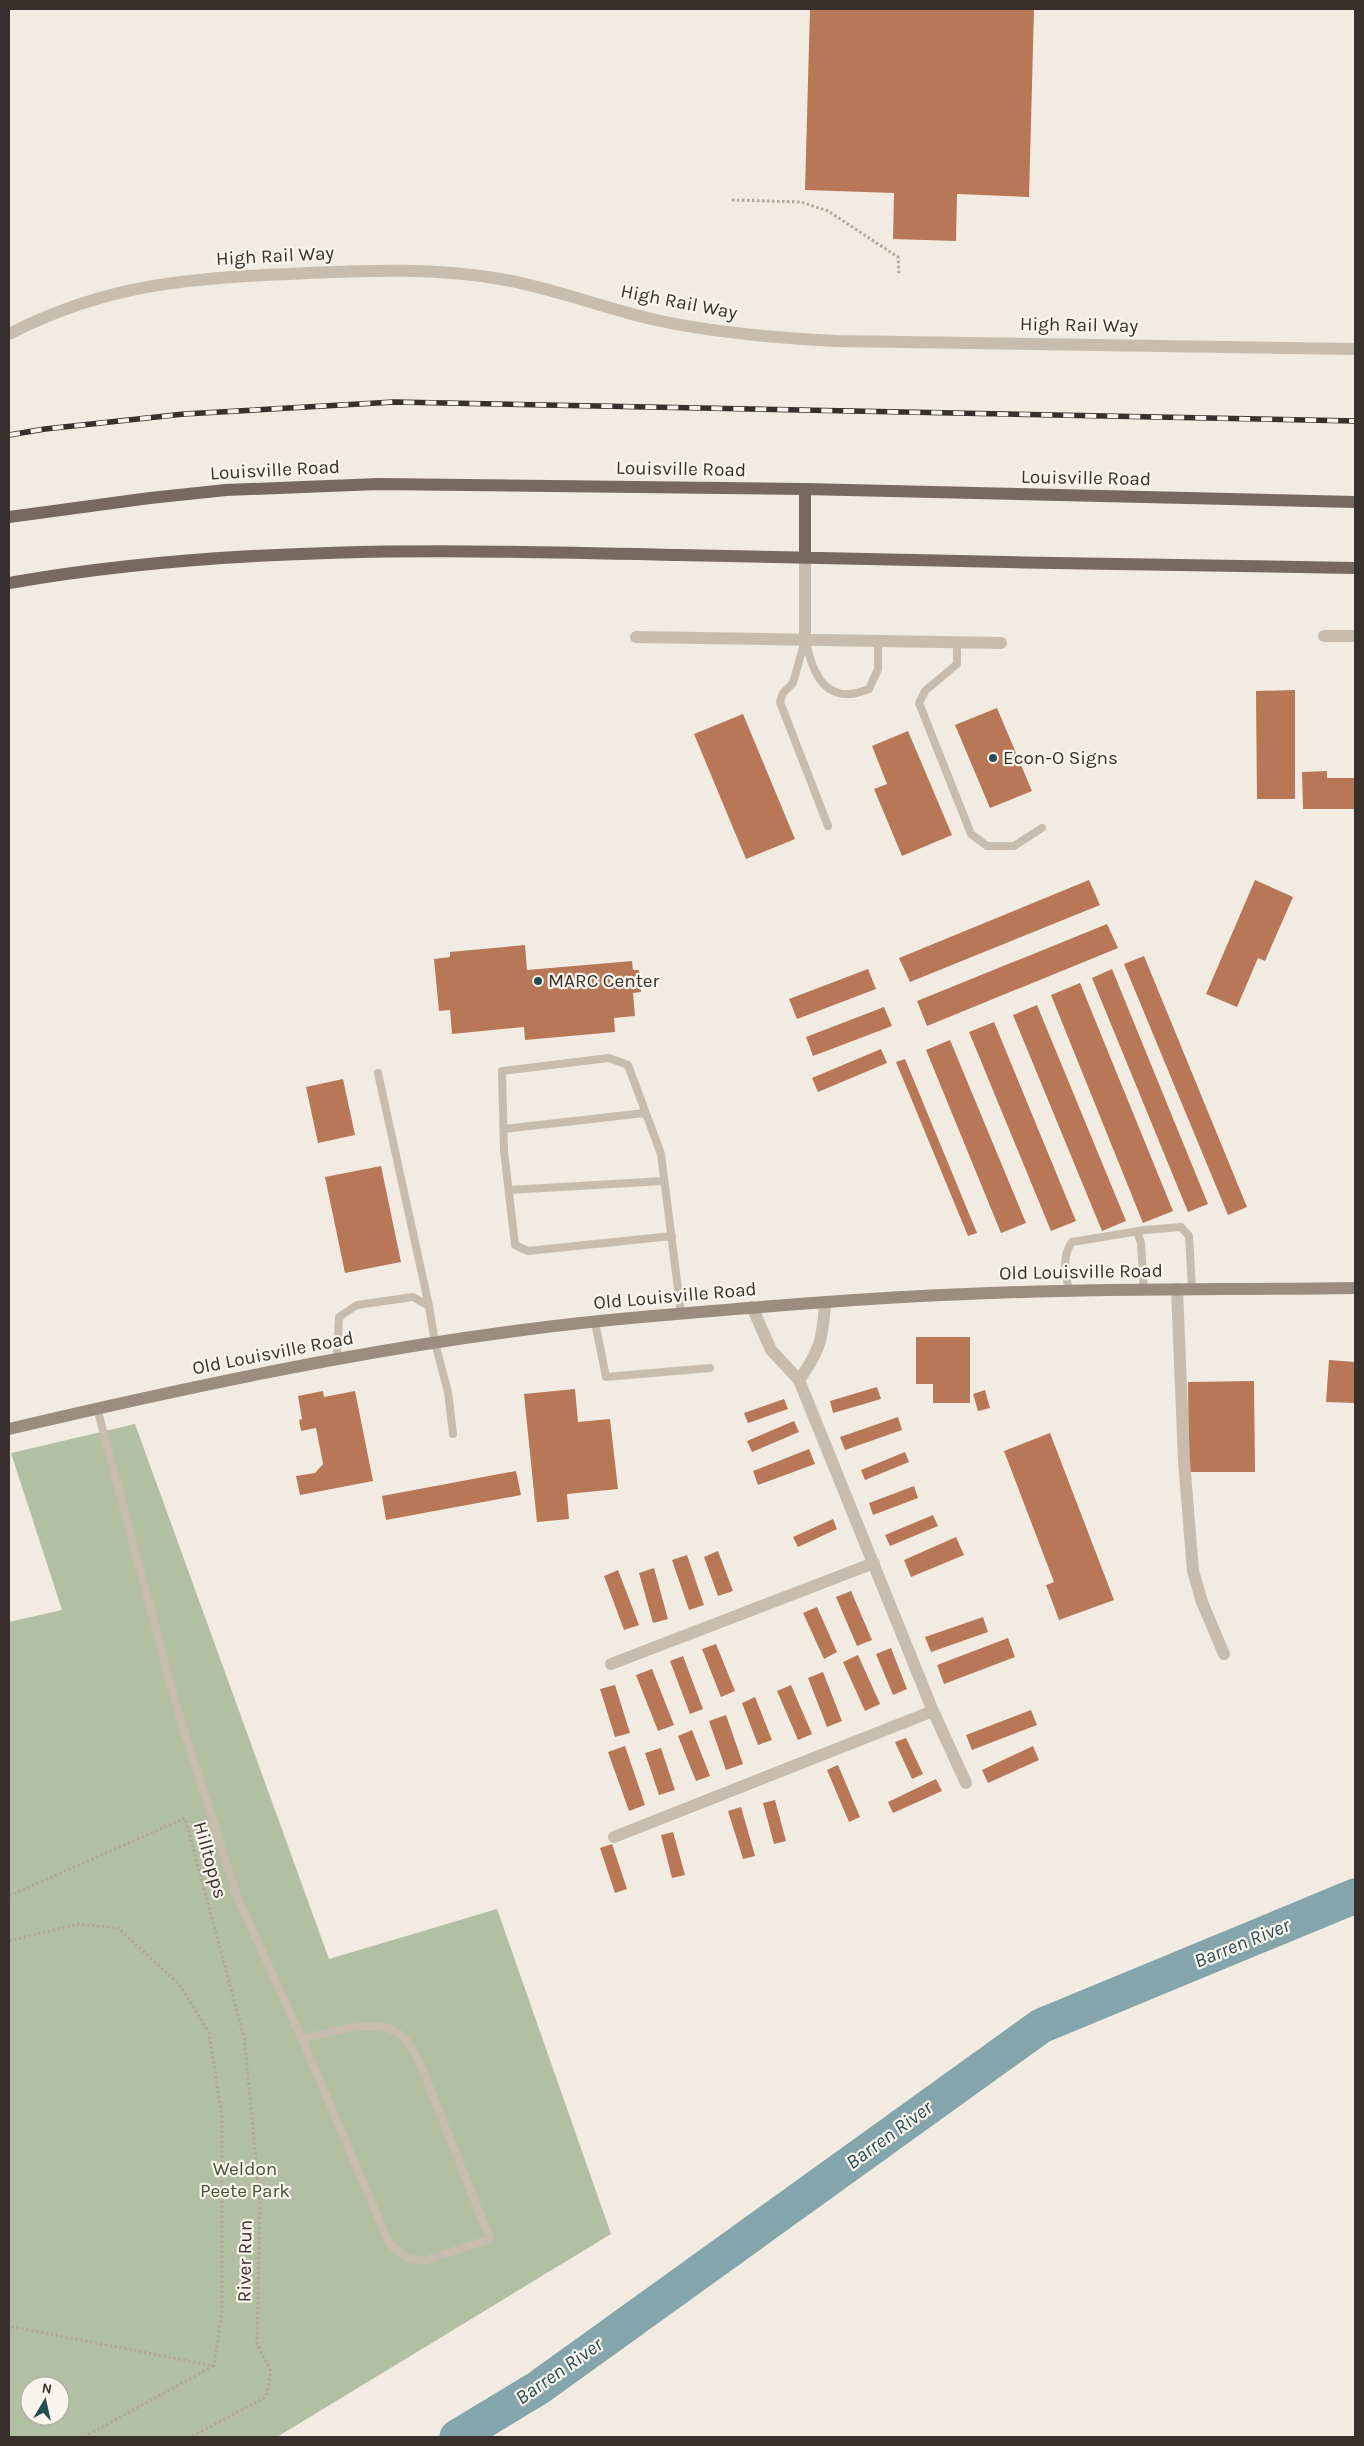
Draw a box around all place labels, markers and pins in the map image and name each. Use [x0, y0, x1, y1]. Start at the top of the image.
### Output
place label: Econ-O Signs [1003, 747, 1118, 769]
marker: Econ-O Signs [987, 752, 999, 764]
place label: MARC Center [548, 970, 660, 992]
marker: MARC Center [532, 975, 544, 987]

